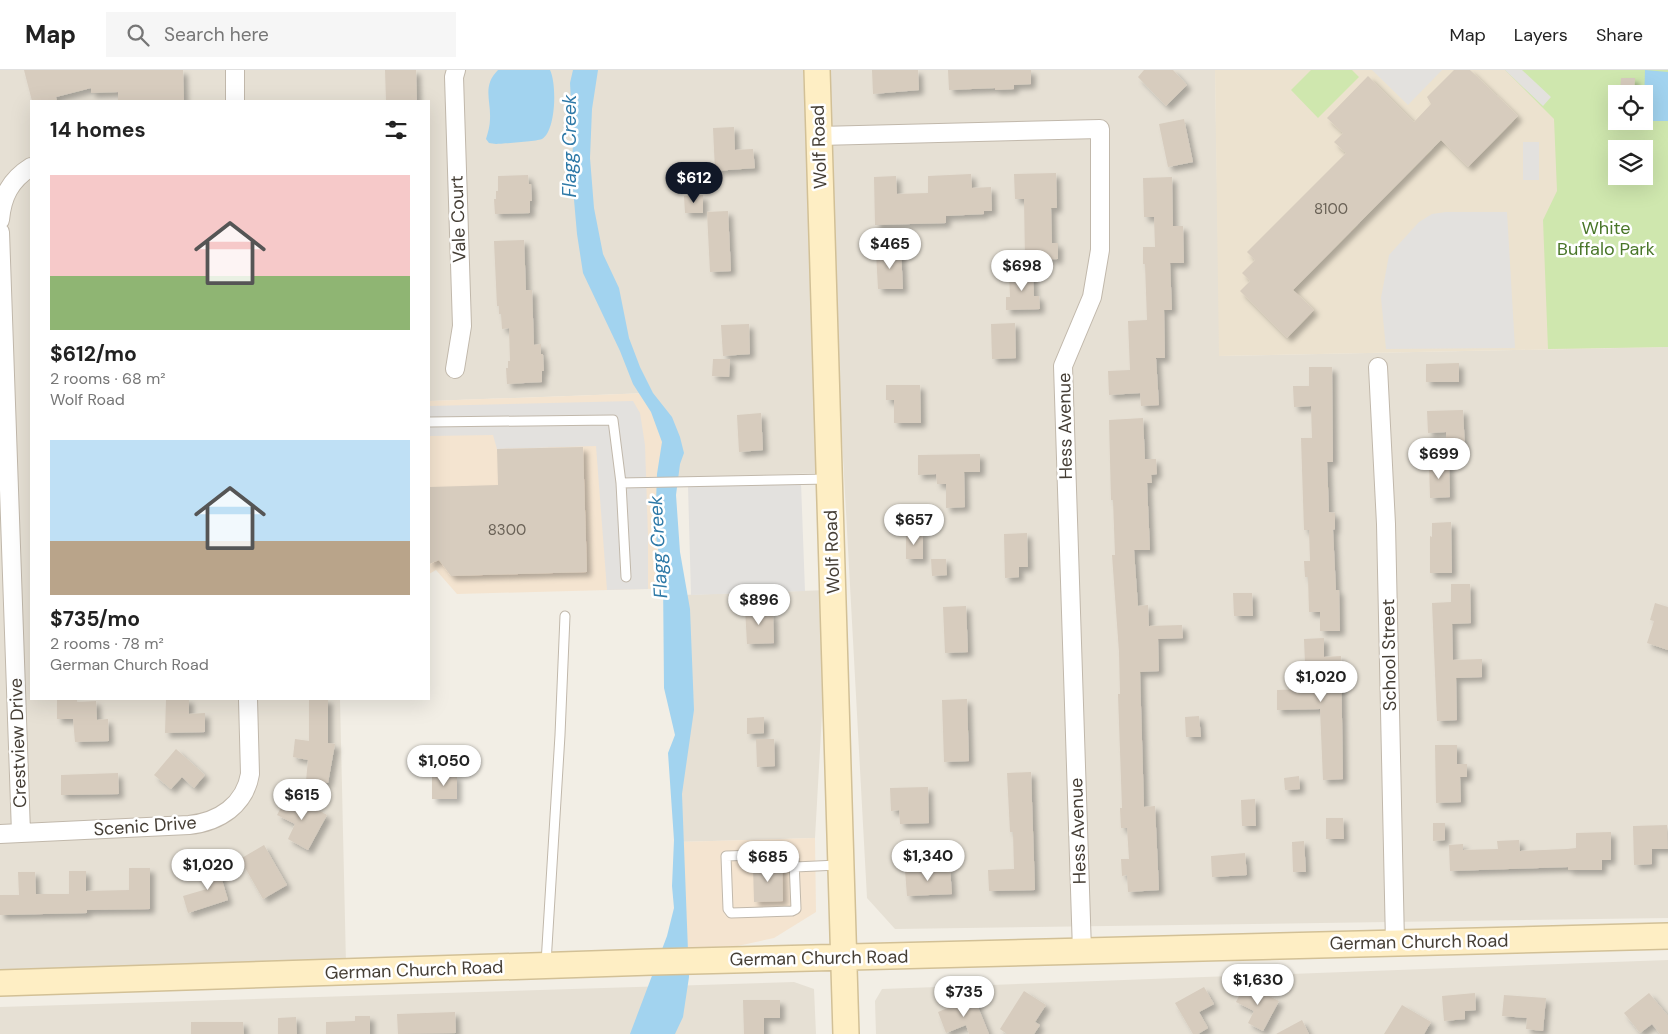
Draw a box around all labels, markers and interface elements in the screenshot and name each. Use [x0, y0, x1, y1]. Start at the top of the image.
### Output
search box [106, 12, 456, 57]
text: Map [25, 19, 76, 50]
icon: search [124, 21, 152, 49]
text: Search here [164, 22, 269, 47]
text: Map [1450, 23, 1486, 47]
text: Layers [1514, 23, 1568, 47]
text: Share [1596, 23, 1643, 47]
map controls [1608, 85, 1653, 185]
button: locate [1608, 85, 1653, 130]
water label: Flagg Creek [557, 94, 582, 197]
street label: Wolf Road [806, 105, 832, 189]
text: 14 homes [50, 116, 146, 144]
icon: filters [382, 116, 410, 144]
button: layers [1608, 140, 1653, 185]
pin: $612 [664, 162, 724, 204]
text: $612 [677, 167, 711, 188]
street label: Vale Court [444, 175, 472, 263]
house number: 8100 [1314, 199, 1348, 219]
icon: home [185, 208, 275, 298]
park label: White Buffalo Park [1557, 216, 1655, 261]
pin: $465 [860, 228, 920, 270]
text: $465 [870, 233, 910, 254]
pin: $698 [992, 250, 1052, 292]
text: $698 [1002, 255, 1042, 276]
text: $612/mo [50, 340, 137, 368]
text: 2 rooms · 68 m² [50, 368, 166, 389]
street label: Hess Avenue [1052, 373, 1078, 479]
text: Wolf Road [50, 389, 125, 410]
pin: $699 [1409, 438, 1469, 480]
text: $699 [1419, 443, 1459, 464]
icon: home [185, 473, 275, 563]
water label: Flagg Creek [643, 495, 673, 599]
pin: $657 [884, 504, 944, 546]
text: $657 [895, 509, 933, 530]
street label: Wolf Road [819, 510, 845, 594]
house number: 8300 [488, 520, 526, 540]
pin: $896 [729, 584, 789, 626]
text: $896 [739, 589, 779, 610]
street label: School Street [1376, 599, 1402, 711]
text: $735/mo [50, 605, 140, 633]
text: 2 rooms · 78 m² [50, 633, 164, 654]
text: German Church Road [50, 654, 209, 675]
pin: $1,020 [1280, 660, 1362, 703]
text: $1,020 [1295, 666, 1347, 687]
street label: Crestview Drive [4, 678, 32, 808]
pin: $1,050 [403, 744, 485, 787]
text: $1,050 [418, 750, 470, 771]
street label: Hess Avenue [1064, 777, 1092, 885]
pin: $615 [272, 778, 332, 821]
text: $615 [284, 784, 320, 805]
street label: Scenic Drive [93, 810, 197, 842]
pin: $685 [738, 840, 798, 883]
pin: $1,340 [887, 840, 969, 882]
text: $1,340 [903, 845, 953, 866]
text: $685 [748, 846, 788, 867]
pin: $1,020 [167, 848, 249, 891]
text: $1,020 [182, 854, 234, 875]
street label: German Church Road [1329, 928, 1509, 956]
street label: German Church Road [729, 944, 909, 972]
street label: German Church Road [324, 955, 504, 985]
pin: $1,630 [1217, 964, 1299, 1006]
text: $1,630 [1233, 969, 1283, 990]
pin: $735 [934, 976, 994, 1018]
text: $735 [945, 981, 983, 1002]

